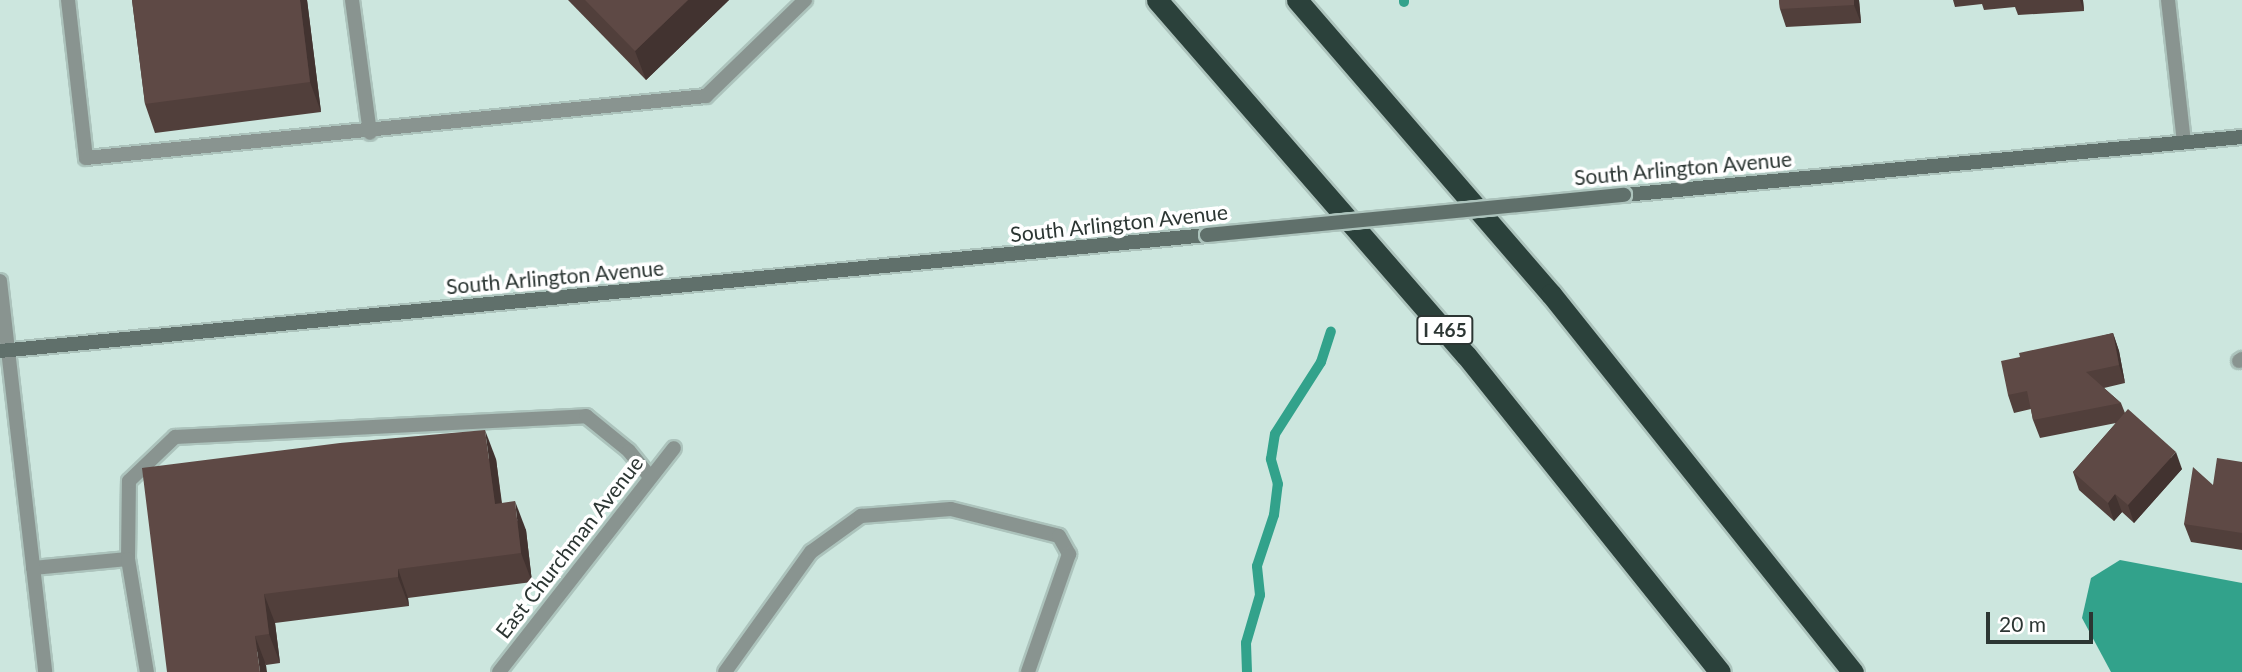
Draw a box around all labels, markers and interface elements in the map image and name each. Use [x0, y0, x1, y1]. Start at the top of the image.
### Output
street label: South Arlington Avenue [1572, 146, 1794, 190]
street label: South Arlington Avenue [1008, 199, 1230, 247]
street label: South Arlington Avenue [444, 255, 666, 299]
road number: I 465 [1415, 314, 1475, 346]
street label: East Churchman Avenue [490, 451, 648, 643]
scale bar [1990, 598, 2097, 642]
text: 20 m [1999, 611, 2046, 636]

